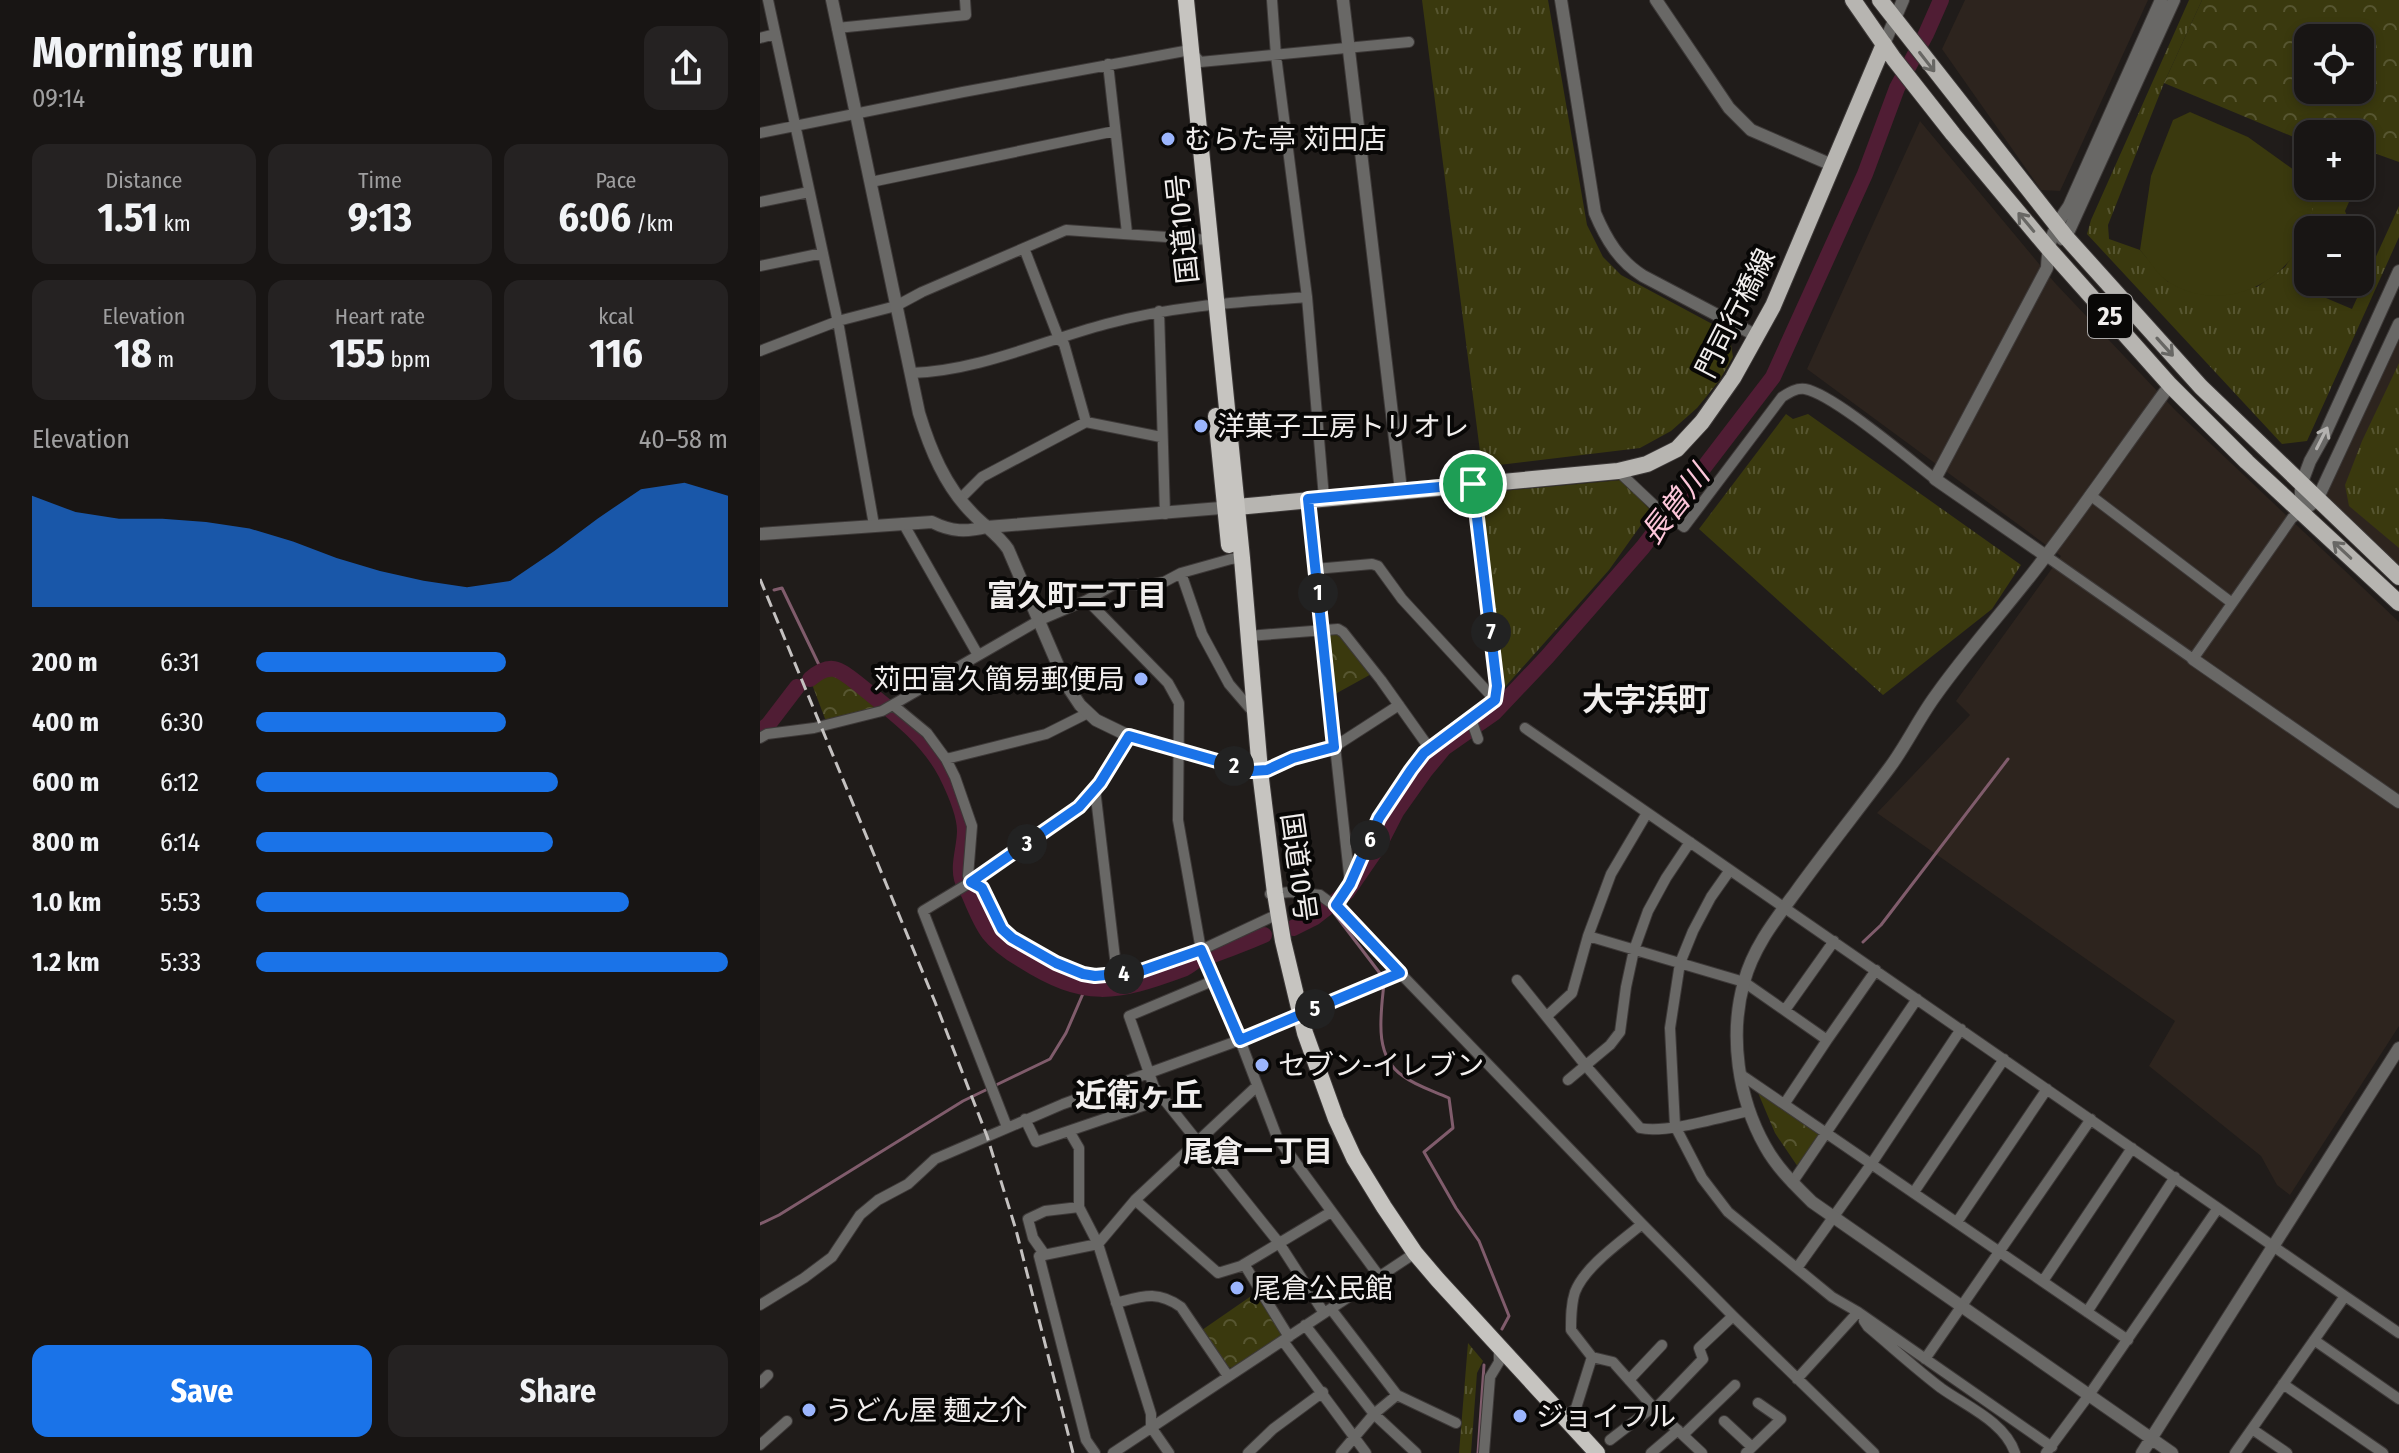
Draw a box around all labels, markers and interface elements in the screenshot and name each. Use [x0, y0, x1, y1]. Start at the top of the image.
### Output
map controls [2294, 24, 2374, 296]
button: locate [2294, 24, 2374, 104]
text: Morning run [32, 26, 254, 79]
button: share [644, 26, 728, 110]
one-way arrow [1918, 51, 1936, 72]
text: 09:14 [32, 83, 85, 114]
button: + [2294, 120, 2374, 200]
place label: むらた亭 苅田店 [1184, 123, 1387, 156]
marker: むらた亭 苅田店 [1159, 130, 1177, 148]
text: Distance [105, 167, 183, 194]
text: Time [358, 167, 402, 194]
text: Pace [595, 167, 637, 194]
street label: 国道10号 [1160, 173, 1205, 285]
text: 1.51 [97, 194, 158, 242]
text: 9:13 [348, 194, 412, 242]
text: 6:06 [558, 194, 631, 242]
text: km [158, 210, 191, 237]
text: /km [631, 210, 674, 237]
one-way arrow [2017, 212, 2035, 233]
button: − [2294, 216, 2374, 296]
street label: 門司行橋線 [1689, 243, 1782, 383]
road number: 25 [2088, 294, 2132, 338]
text: Elevation [103, 303, 185, 330]
text: Heart rate [335, 303, 425, 330]
text: kcal [598, 303, 634, 330]
text: 18 [114, 330, 152, 378]
text: 155 [329, 330, 385, 378]
text: 116 [589, 330, 643, 378]
one-way arrow [2156, 337, 2174, 357]
text: m [152, 346, 174, 373]
text: bpm [385, 346, 431, 373]
place label: 洋菓子工房トリオレ [1217, 410, 1469, 443]
marker: 洋菓子工房トリオレ [1192, 417, 1210, 435]
text: Elevation [32, 424, 130, 455]
text: 40–58 m [639, 424, 728, 455]
one-way arrow [2314, 427, 2330, 451]
pin [1439, 450, 1507, 518]
water label: 長曽川 [1633, 456, 1719, 552]
icon: arrive [1451, 462, 1495, 506]
one-way arrow [2332, 542, 2352, 560]
pin: 1 [1298, 573, 1338, 613]
district label: 富久町二丁目 [987, 578, 1167, 614]
text: 1 [1313, 579, 1323, 606]
pin: 7 [1471, 612, 1511, 652]
text: 7 [1486, 618, 1496, 645]
text: 200 m [32, 647, 98, 678]
text: 6:31 [160, 647, 200, 678]
place label: 苅田富久簡易郵便局 [873, 663, 1125, 696]
marker: 苅田富久簡易郵便局 [1132, 670, 1150, 688]
district label: 大字浜町 [1582, 681, 1710, 719]
text: 400 m [32, 707, 99, 738]
text: 6:30 [160, 707, 204, 738]
pin: 2 [1214, 746, 1254, 786]
text: 2 [1229, 752, 1239, 779]
text: 600 m [32, 767, 99, 798]
text: 6:12 [160, 767, 199, 798]
street label: 国道10号 [1275, 811, 1322, 924]
pin: 6 [1350, 820, 1390, 860]
pin: 3 [1007, 824, 1047, 864]
text: 6 [1364, 826, 1376, 853]
text: 800 m [32, 827, 99, 858]
text: 6:14 [160, 827, 200, 858]
text: 3 [1022, 830, 1032, 857]
text: 1.0 km [32, 887, 101, 918]
text: 5:53 [160, 887, 201, 918]
text: 1.2 km [32, 947, 99, 978]
text: 5:33 [160, 947, 201, 978]
pin: 4 [1104, 954, 1144, 994]
text: 4 [1118, 960, 1130, 987]
pin: 5 [1295, 989, 1335, 1029]
text: 5 [1310, 995, 1320, 1022]
place label: セブン-イレブン [1278, 1049, 1484, 1082]
marker: セブン-イレブン [1253, 1056, 1271, 1074]
district label: 近衛ヶ丘 [1075, 1076, 1203, 1114]
district label: 尾倉一丁目 [1183, 1134, 1333, 1170]
place label: 尾倉公民館 [1253, 1272, 1393, 1305]
marker: 尾倉公民館 [1228, 1279, 1246, 1297]
button: Save [32, 1345, 372, 1437]
button: Share [388, 1345, 728, 1437]
place label: うどん屋 麺之介 [825, 1394, 1028, 1427]
place label: ジョイフル [1536, 1400, 1676, 1433]
marker: うどん屋 麺之介 [800, 1401, 818, 1419]
marker: ジョイフル [1511, 1407, 1529, 1425]

